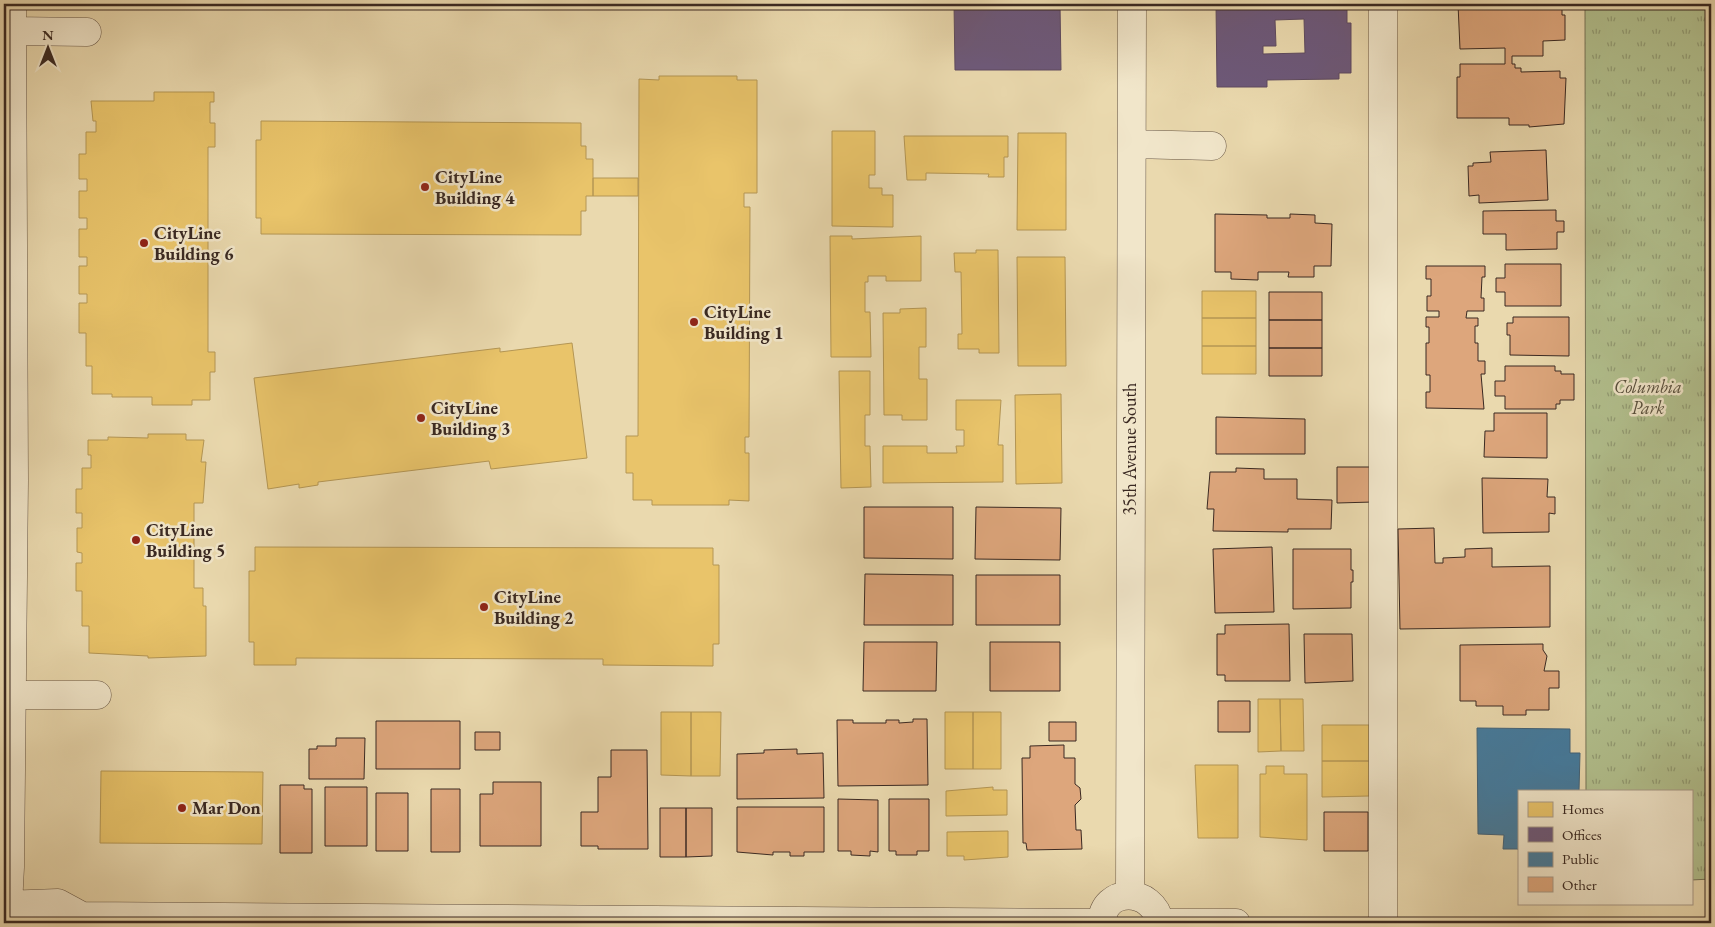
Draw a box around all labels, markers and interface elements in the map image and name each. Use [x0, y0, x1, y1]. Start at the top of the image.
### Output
north arrow [22, 22, 72, 72]
text: N [42, 26, 54, 44]
place label: CityLine Building 4 [435, 165, 515, 209]
marker: CityLine Building 4 [419, 181, 431, 193]
place label: CityLine Building 6 [154, 221, 234, 265]
marker: CityLine Building 6 [138, 237, 150, 249]
place label: CityLine Building 1 [704, 300, 784, 344]
marker: CityLine Building 1 [688, 316, 700, 328]
park label: Columbia Park [1614, 375, 1682, 419]
street label: 35th Avenue South [1118, 383, 1141, 515]
place label: CityLine Building 3 [431, 396, 511, 440]
marker: CityLine Building 3 [415, 412, 427, 424]
place label: CityLine Building 5 [146, 518, 226, 562]
marker: CityLine Building 5 [130, 534, 142, 546]
place label: CityLine Building 2 [494, 585, 574, 629]
marker: CityLine Building 2 [478, 601, 490, 613]
legend [1518, 790, 1692, 904]
place label: Mar Don [192, 796, 261, 819]
text: Homes [1562, 799, 1604, 818]
marker: Mar Don [176, 802, 188, 814]
text: Offices [1562, 825, 1602, 844]
text: Public [1562, 849, 1599, 868]
text: Other [1562, 875, 1597, 894]

